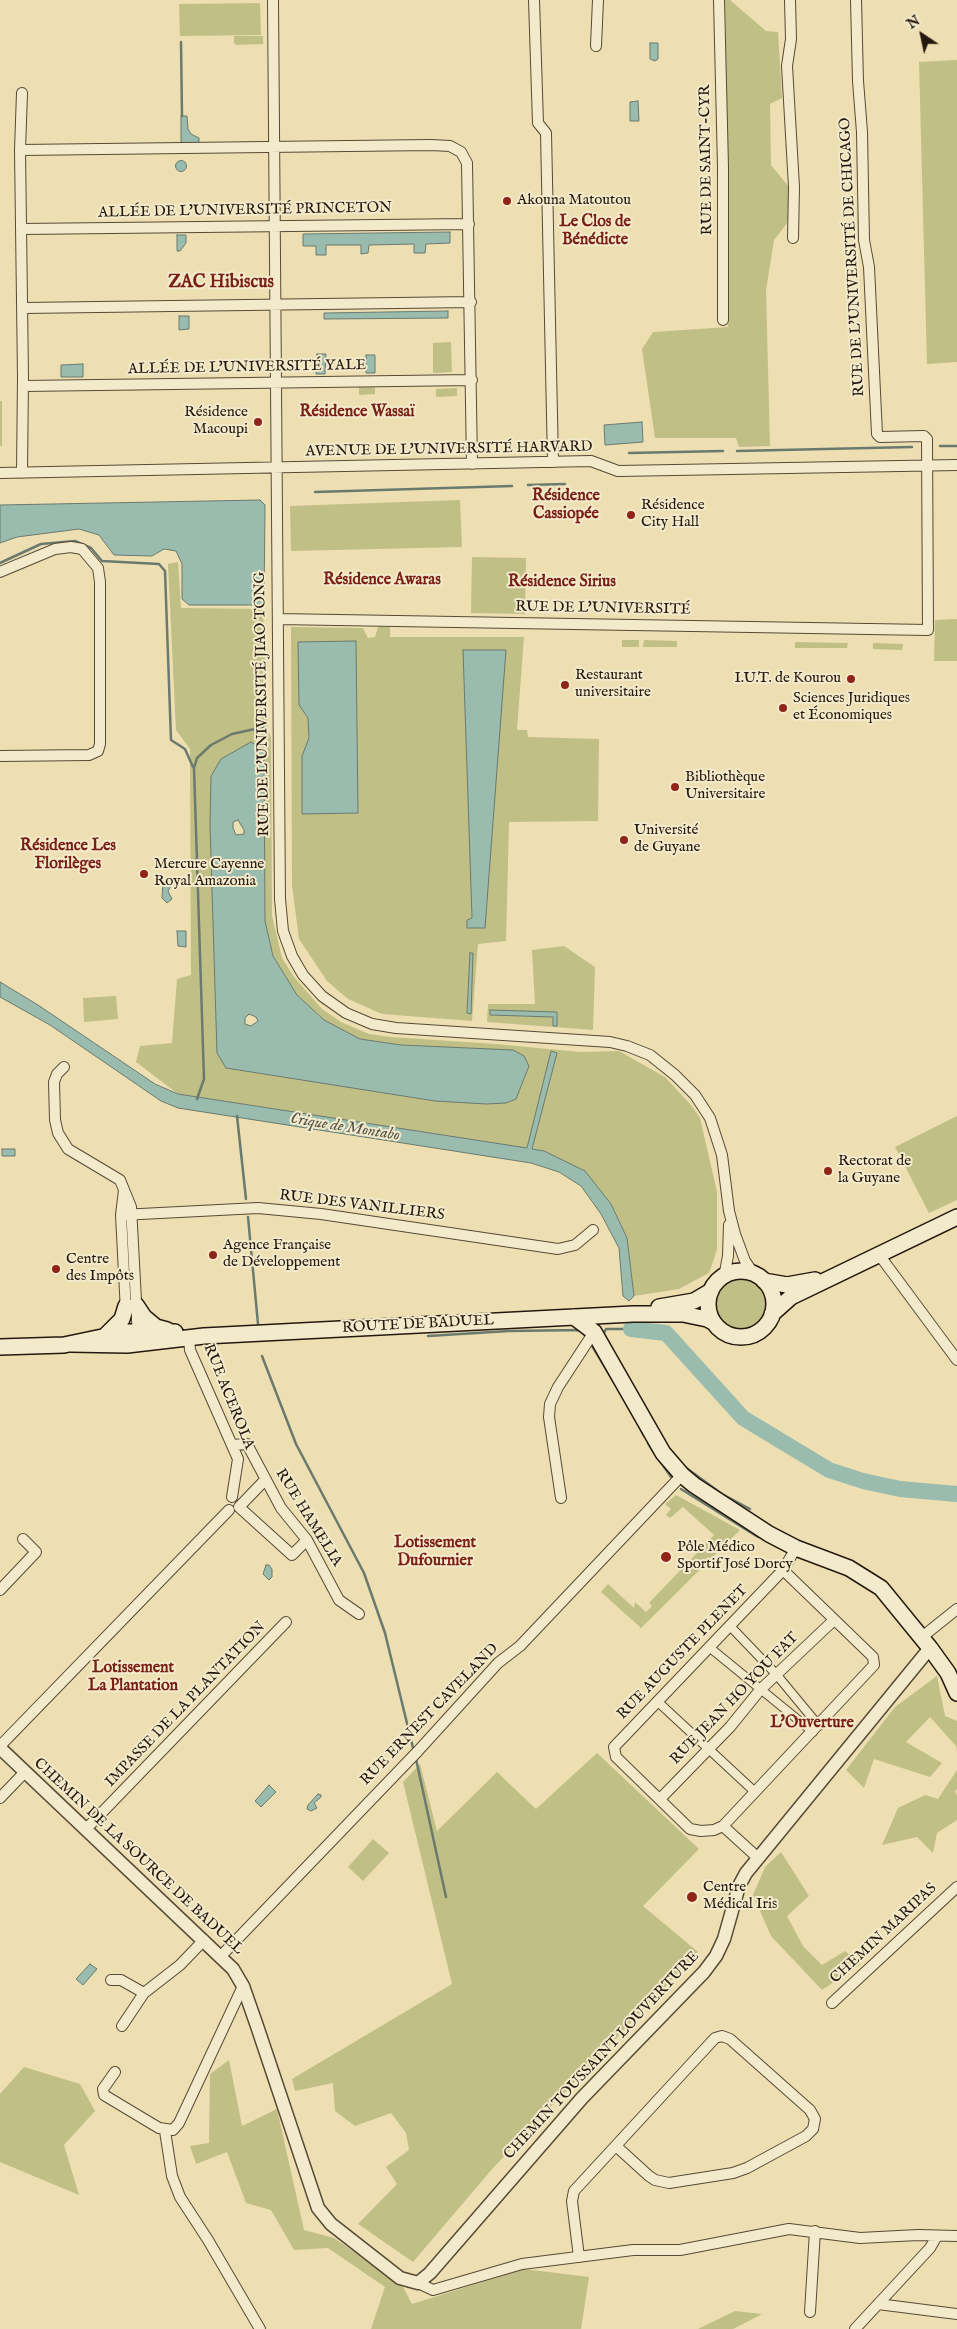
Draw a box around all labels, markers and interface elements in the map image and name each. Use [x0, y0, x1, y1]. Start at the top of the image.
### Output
north arrow [897, 10, 947, 60]
text: N [904, 12, 924, 33]
street label: RUE DE SAINT-CYR [697, 85, 717, 235]
street label: RUE DE L’UNIVERSITÉ DE CHICAGO [837, 117, 869, 397]
place label: Akouna Matoutou [517, 192, 631, 210]
marker: Akouna Matoutou [501, 195, 513, 207]
street label: ALLÉE DE L'UNIVERSITÉ PRINCETON [98, 199, 392, 223]
district label: Le Clos de Bénédicte [559, 213, 631, 251]
district label: ZAC Hibiscus [168, 272, 274, 294]
street label: ALLÉE DE L'UNIVERSITÉ YALE [128, 357, 366, 379]
district label: Résidence Wassaï [300, 403, 414, 423]
place label: Résidence Macoupi [184, 404, 248, 439]
marker: Résidence Macoupi [252, 416, 264, 428]
street label: AVENUE DE L'UNIVERSITÉ HARVARD [305, 438, 593, 462]
district label: Résidence Cassiopée [532, 487, 600, 525]
place label: Résidence City Hall [641, 497, 705, 532]
marker: Résidence City Hall [625, 509, 637, 521]
street label: RUE DE L'UNIVERSITÉ JIAO TONG [252, 571, 274, 837]
district label: Résidence Awaras [323, 571, 441, 591]
district label: Résidence Sirius [508, 573, 616, 593]
street label: RUE DE L'UNIVERSITÉ [515, 598, 691, 620]
place label: Restaurant universitaire [575, 667, 651, 702]
place label: I.U.T. de Kourou [734, 670, 841, 688]
marker: I.U.T. de Kourou [845, 673, 857, 685]
marker: Restaurant universitaire [559, 679, 571, 691]
place label: Sciences Juridiques et Économiques [793, 690, 910, 725]
marker: Sciences Juridiques et Économiques [777, 702, 789, 714]
place label: Bibliothèque Universitaire [685, 769, 765, 804]
marker: Bibliothèque Universitaire [669, 781, 681, 793]
place label: Université de Guyane [634, 822, 700, 857]
marker: Université de Guyane [618, 834, 630, 846]
district label: Résidence Les Florilèges [20, 837, 116, 875]
place label: Mercure Cayenne Royal Amazonia [154, 856, 264, 891]
marker: Mercure Cayenne Royal Amazonia [138, 868, 150, 880]
water label: Crique de Montabo [289, 1110, 401, 1146]
place label: Rectorat de la Guyane [838, 1153, 911, 1188]
marker: Rectorat de la Guyane [822, 1165, 834, 1177]
street label: RUE DES VANILLIERS [278, 1187, 446, 1225]
place label: Agence Française de Développement [223, 1237, 340, 1272]
marker: Agence Française de Développement [207, 1249, 219, 1261]
place label: Centre des Impôts [66, 1251, 134, 1286]
marker: Centre des Impôts [50, 1263, 62, 1275]
street label: ROUTE DE BADUEL [342, 1312, 494, 1338]
street label: RUE ACEROLA [199, 1342, 257, 1452]
street label: RUE HAMELIA [271, 1466, 345, 1570]
district label: Lotissement Dufournier [394, 1534, 476, 1572]
place label: Pôle Médico Sportif José Dorcy [677, 1539, 793, 1574]
marker: Pôle Médico Sportif José Dorcy [659, 1550, 673, 1564]
street label: RUE AUGUSTE PLENET [614, 1582, 752, 1724]
street label: IMPASSE DE LA PLANTATION [102, 1619, 270, 1791]
street label: RUE JEAN HO YOU FAT [667, 1629, 803, 1769]
street label: RUE ERNEST CAVELAND [357, 1640, 503, 1790]
district label: Lotissement La Plantation [88, 1659, 178, 1697]
district label: L'Ouverture [770, 1714, 854, 1734]
street label: CHEMIN DE LA SOURCE DE BADUEL [30, 1755, 246, 1959]
place label: Centre Médical Iris [703, 1879, 777, 1914]
street label: CHEMIN MARIPAS [827, 1880, 941, 1988]
marker: Centre Médical Iris [685, 1890, 699, 1904]
street label: CHEMIN TOUSSAINT LOUVERTURE [501, 1948, 703, 2164]

